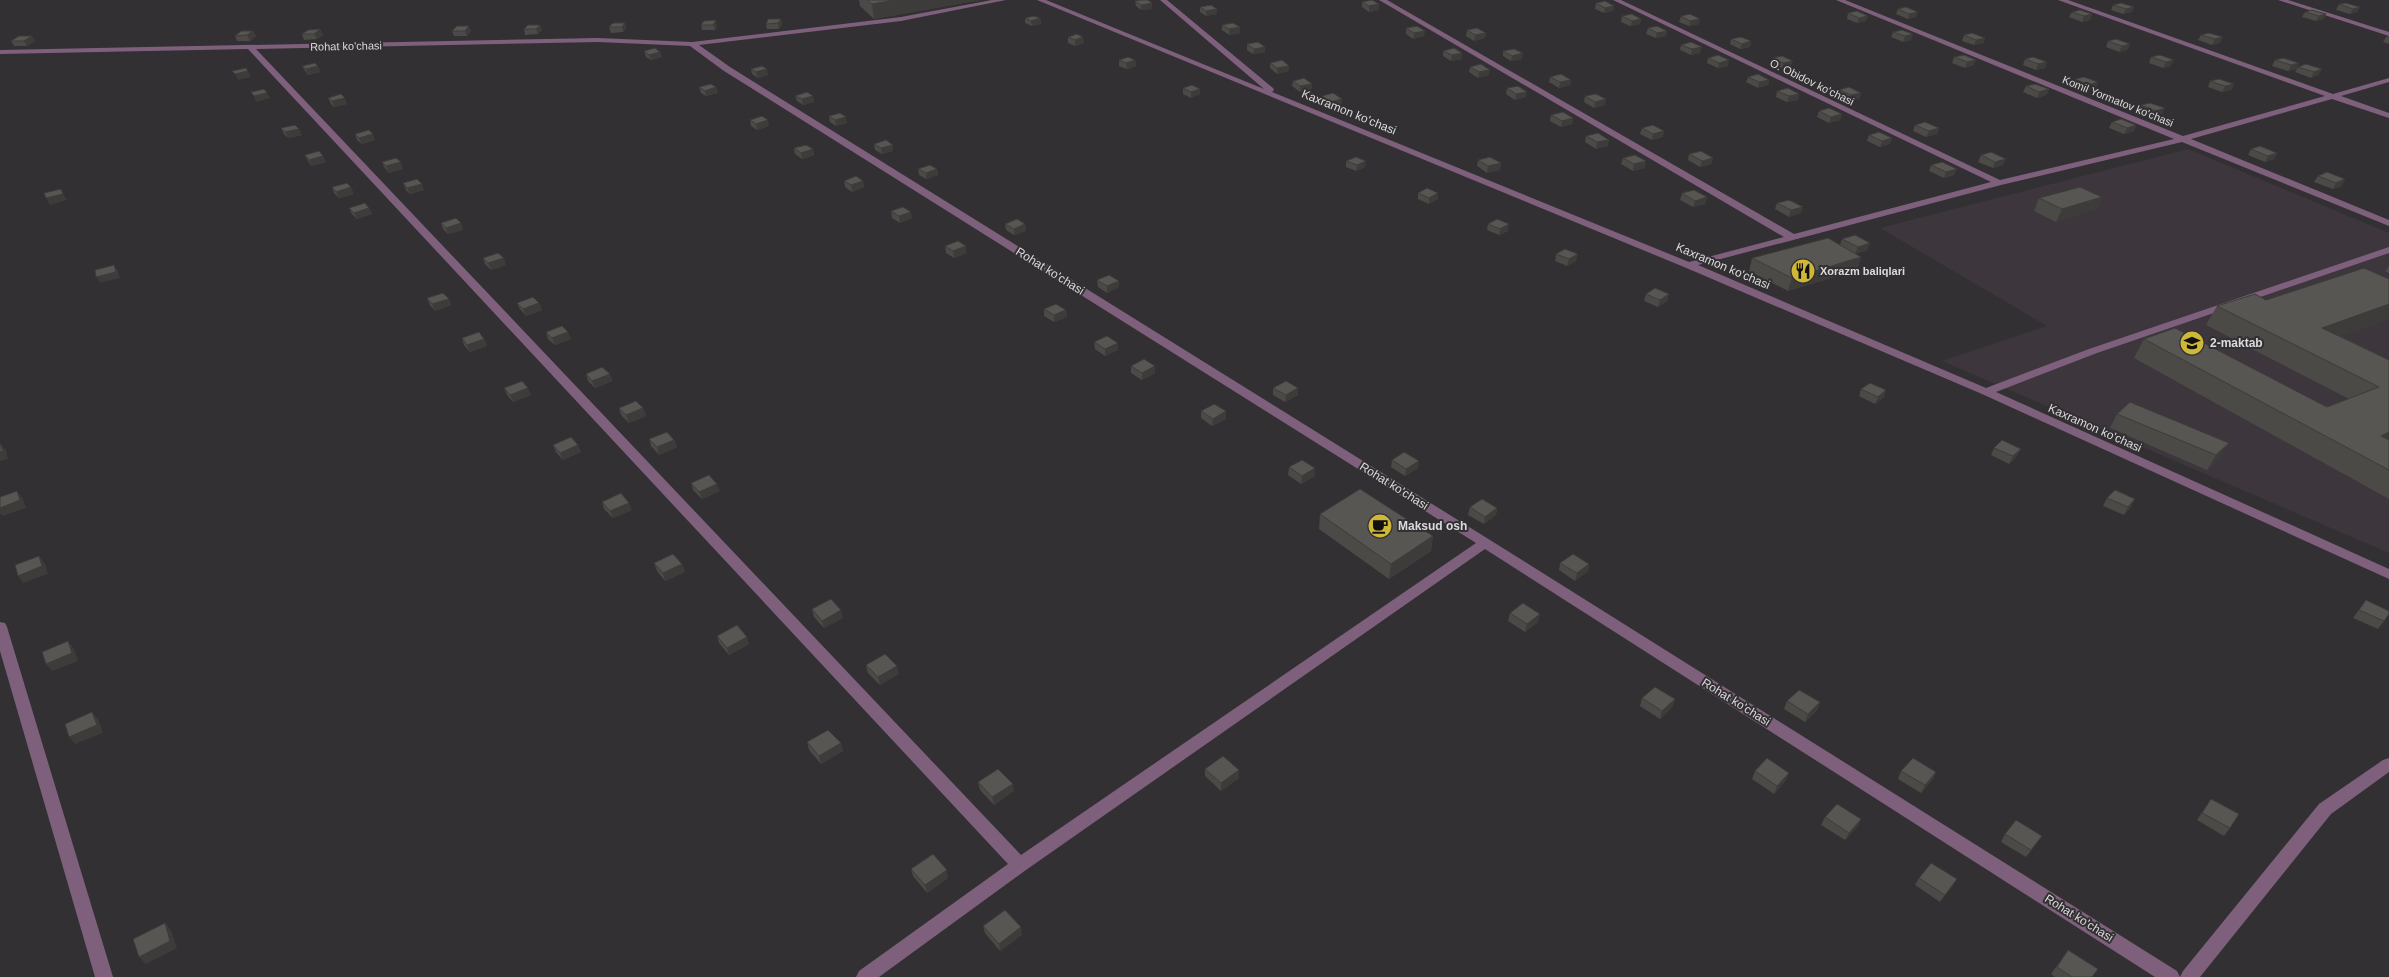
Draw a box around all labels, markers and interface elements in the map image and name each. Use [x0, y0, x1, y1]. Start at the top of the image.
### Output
street label: Rohat ko'chasi [310, 39, 382, 53]
street label: O. Obidov ko'chasi [1768, 56, 1856, 108]
street label: Komil Yormatov ko'chasi [2061, 73, 2175, 129]
street label: Kaxramon ko'chasi [1300, 87, 1398, 137]
street label: Kaxramon ko'chasi [1674, 240, 1772, 292]
street label: Rohat ko'chasi [1013, 244, 1087, 298]
restaurant icon: Xorazm baliqlari [1790, 258, 1816, 284]
place label: Xorazm baliqlari [1820, 265, 1905, 277]
school or university icon: 2-maktab [2179, 330, 2205, 356]
place label: 2-maktab [2210, 336, 2263, 350]
street label: Kaxramon ko'chasi [2046, 401, 2144, 455]
street label: Rohat ko'chasi [1357, 459, 1431, 513]
cafe icon: Maksud osh [1367, 513, 1393, 539]
place label: Maksud osh [1398, 519, 1467, 533]
street label: Rohat ko'chasi [1699, 675, 1773, 729]
street label: Rohat ko'chasi [2042, 891, 2116, 945]

